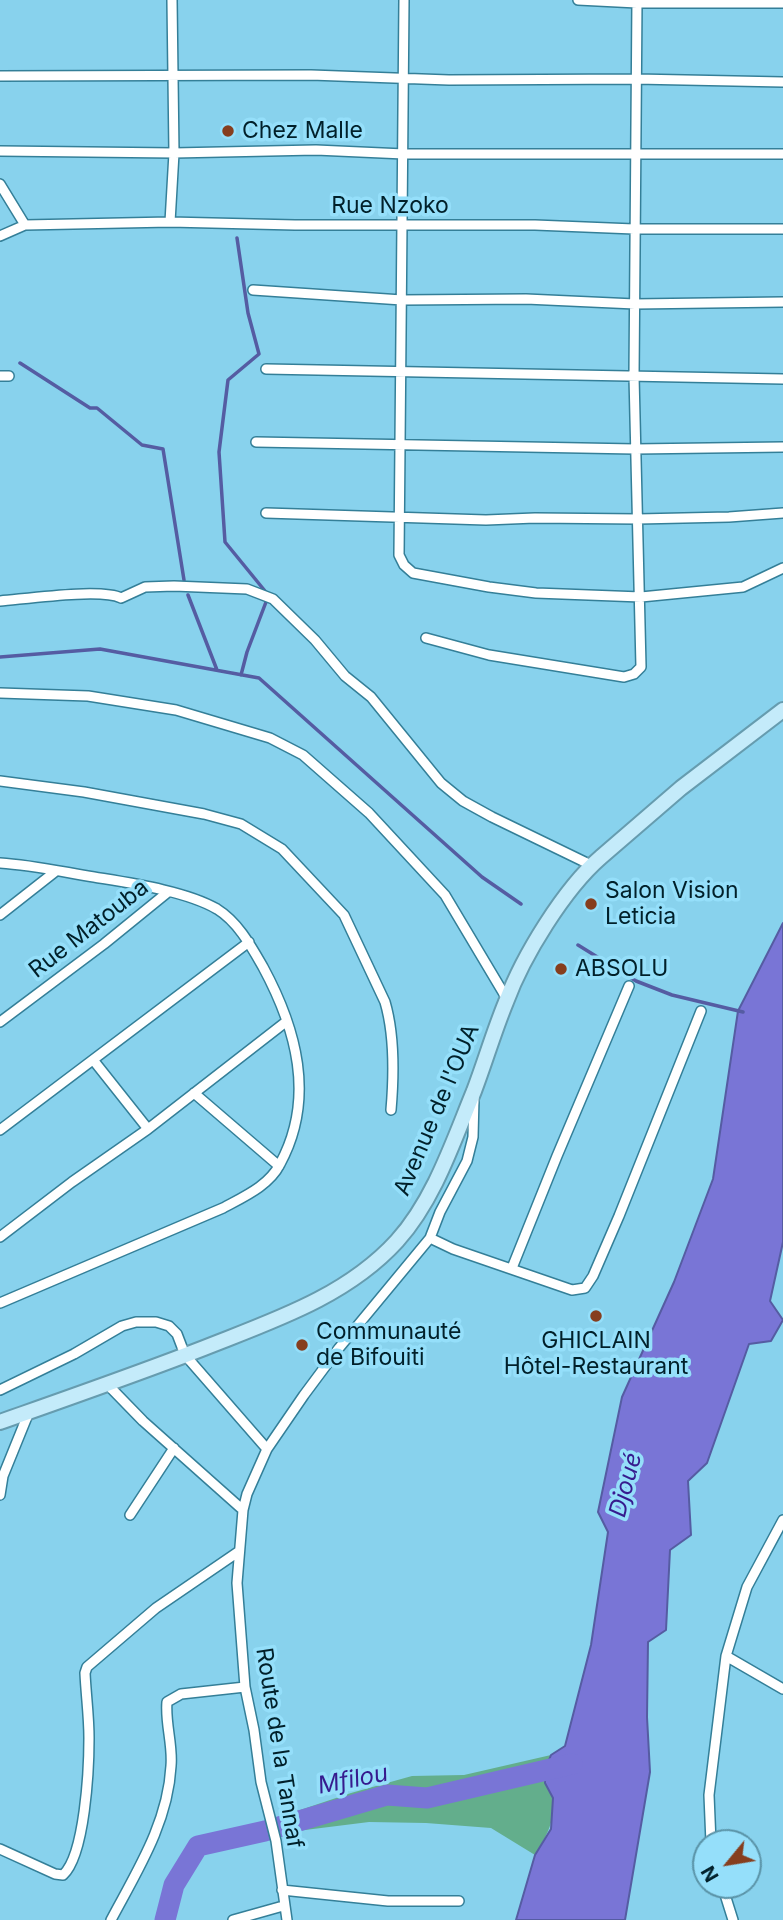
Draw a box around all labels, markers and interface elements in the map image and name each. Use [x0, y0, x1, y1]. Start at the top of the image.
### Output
place label: Chez Malle [242, 117, 363, 145]
marker: Chez Malle [220, 123, 236, 139]
street label: Rue Nzoko [331, 192, 449, 220]
street label: Rue Matouba [24, 874, 154, 984]
place label: Salon Vision Leticia [605, 877, 739, 931]
marker: Salon Vision Leticia [583, 896, 599, 912]
place label: ABSOLU [575, 955, 668, 983]
marker: ABSOLU [553, 961, 569, 977]
street label: Avenue de l'OUA [388, 1020, 486, 1200]
marker: GHICLAIN Hôtel-Restaurant [588, 1308, 604, 1324]
place label: Communauté de Bifouiti [316, 1318, 461, 1372]
place label: GHICLAIN Hôtel-Restaurant [504, 1327, 688, 1381]
marker: Communauté de Bifouiti [294, 1337, 310, 1353]
water label: Djoué [604, 1450, 648, 1520]
street label: Route de la Tannaf [250, 1646, 308, 1850]
water label: Mfilou [315, 1759, 391, 1801]
north arrow [692, 1829, 762, 1899]
text: N [697, 1862, 724, 1886]

